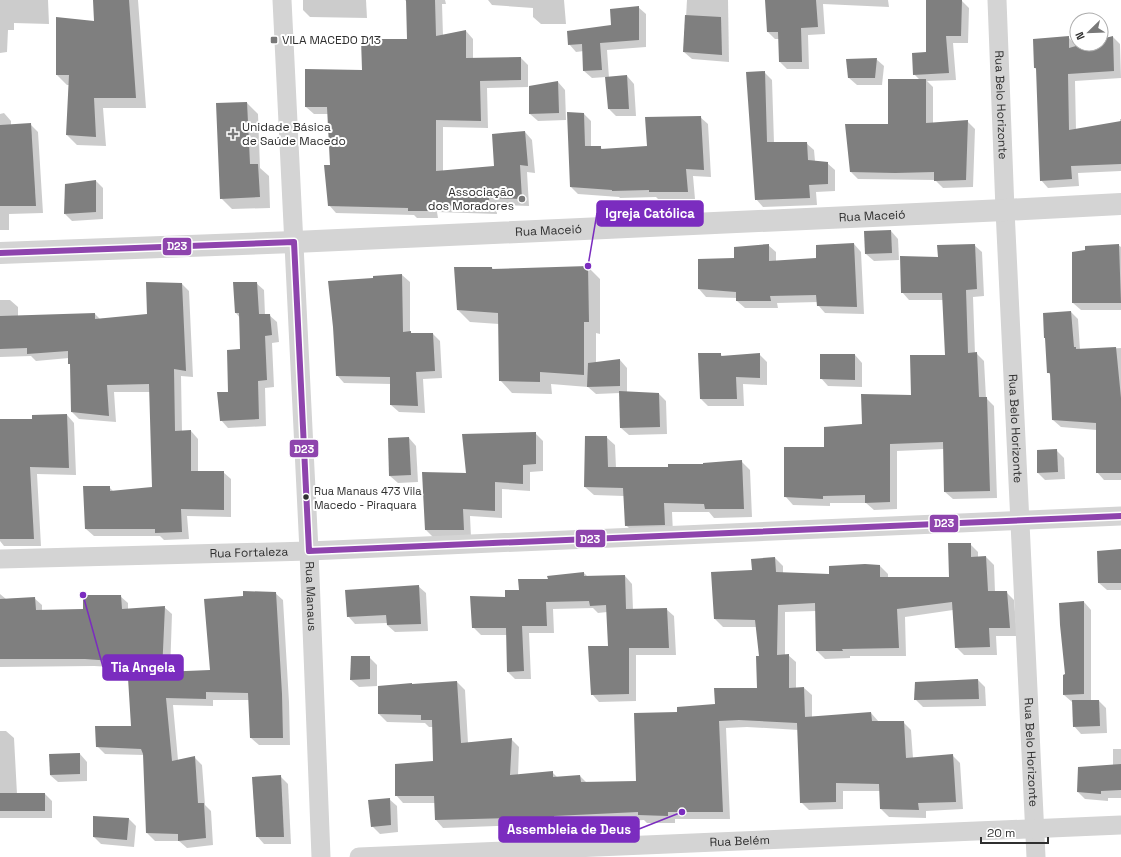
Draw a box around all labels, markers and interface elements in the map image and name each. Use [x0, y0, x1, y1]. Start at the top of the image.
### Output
north arrow [1069, 12, 1109, 52]
text: N [1072, 30, 1088, 42]
place label: VILA MACEDO D13 [282, 32, 381, 48]
marker: VILA MACEDO D13 [269, 35, 279, 45]
street label: Rua Belo Horizonte [991, 50, 1011, 160]
place label: Unidade Básica de Saúde Macedo [242, 119, 346, 149]
marker: Unidade Básica de Saúde Macedo [227, 128, 239, 140]
place label: Associação dos Moradores [428, 184, 514, 214]
marker: Associação dos Moradores [517, 194, 527, 204]
callout: Igreja Católica [597, 201, 703, 226]
text: Igreja Católica [605, 205, 695, 222]
street label: Rua Maceió [839, 206, 906, 225]
street label: Rua Maceió [515, 221, 582, 240]
line badge: D23 [162, 237, 192, 256]
text: D23 [167, 239, 188, 253]
street label: Rua Belo Horizonte [1005, 374, 1026, 484]
line badge: D23 [289, 439, 319, 458]
text: D23 [294, 442, 315, 456]
place label: Rua Manaus 473 Vila Macedo - Piraquara [314, 484, 422, 512]
marker: Rua Manaus 473 Vila Macedo - Piraquara [301, 492, 311, 502]
line badge: D23 [929, 514, 959, 533]
text: D23 [934, 516, 955, 530]
line badge: D23 [575, 529, 606, 548]
text: D23 [580, 532, 601, 546]
street label: Rua Fortaleza [209, 544, 289, 562]
street label: Rua Manaus [301, 561, 320, 632]
callout: Tia Angela [103, 655, 183, 680]
text: Tia Angela [111, 659, 176, 676]
street label: Rua Belo Horizonte [1020, 697, 1042, 807]
callout: Assembleia de Deus [499, 817, 639, 842]
scale bar [981, 819, 1048, 845]
text: Assembleia de Deus [507, 821, 631, 838]
text: 20 m [987, 825, 1015, 841]
street label: Rua Belém [709, 832, 770, 850]

